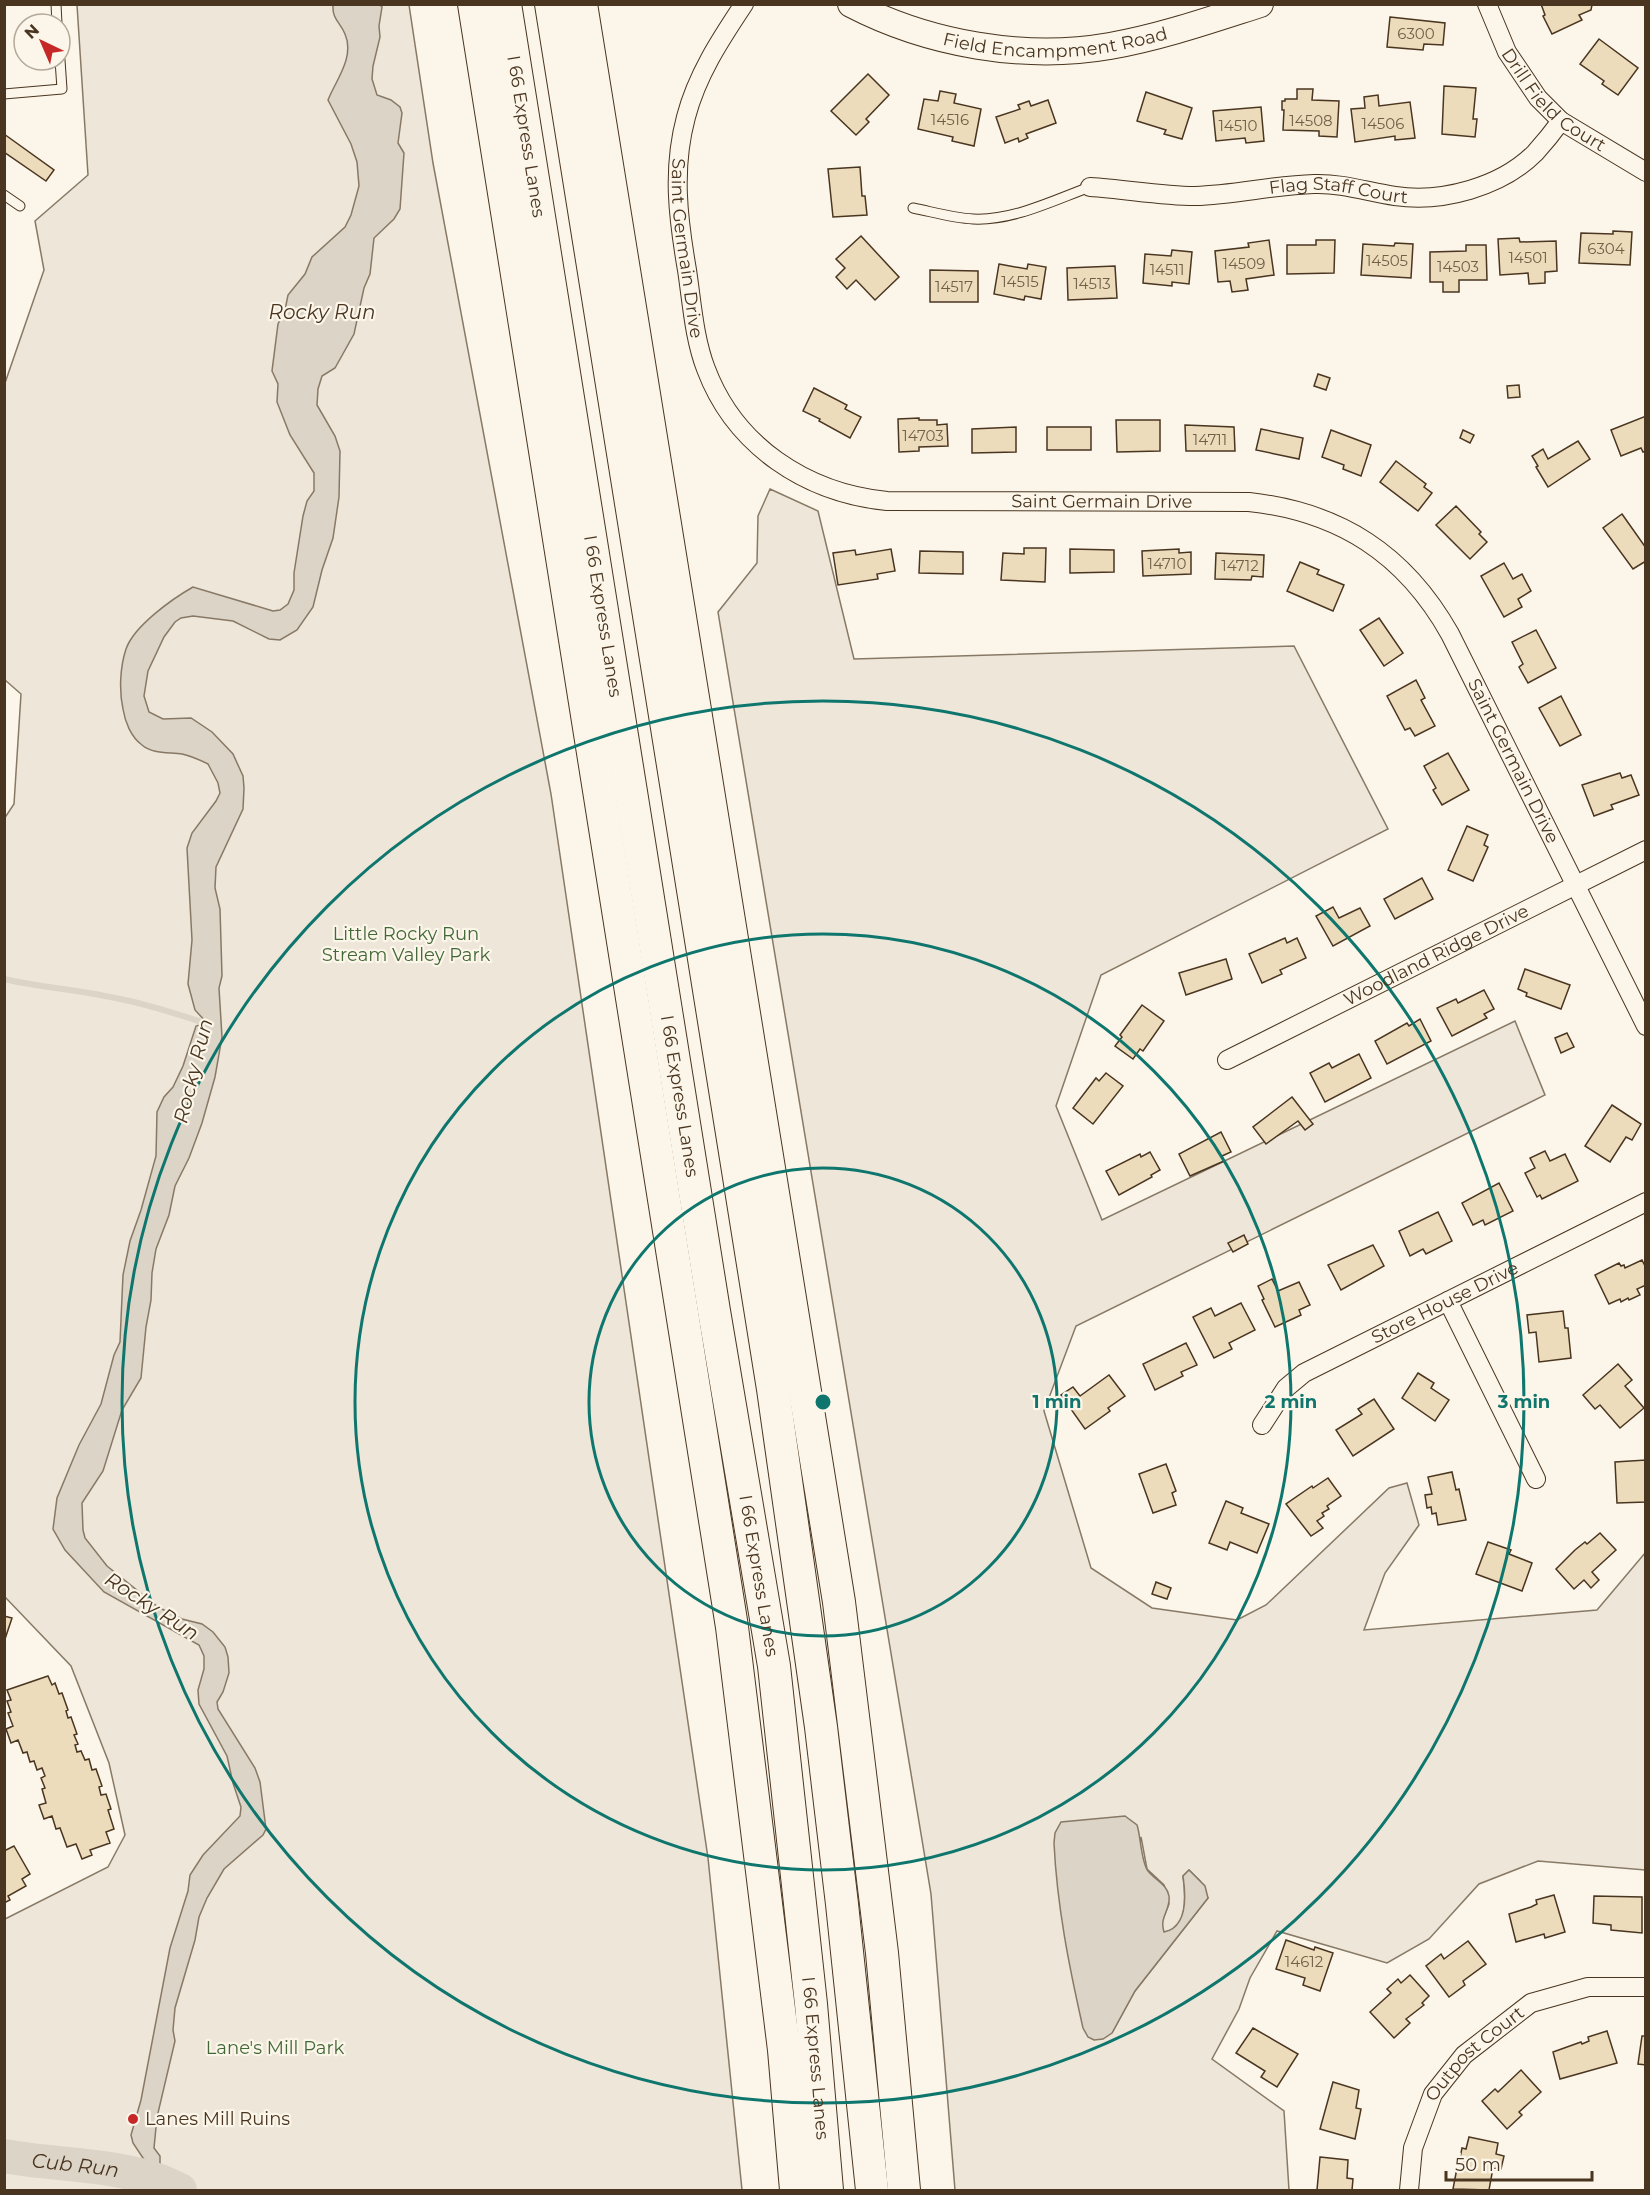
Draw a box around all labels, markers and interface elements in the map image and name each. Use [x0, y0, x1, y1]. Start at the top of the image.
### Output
north arrow [12, 12, 72, 72]
text: N [21, 20, 43, 43]
street label: Field Encampment Road [941, 22, 1170, 62]
house number: 6300 [1397, 24, 1435, 43]
street label: Drill Field Court [1497, 44, 1610, 156]
street label: I 66 Express Lanes [502, 54, 550, 219]
house number: 14516 [931, 110, 969, 129]
house number: 14508 [1289, 111, 1333, 130]
house number: 14506 [1362, 114, 1404, 133]
house number: 14510 [1218, 116, 1258, 135]
street label: Saint Germain Drive [667, 157, 708, 340]
street label: Flag Staff Court [1268, 173, 1409, 208]
house number: 6304 [1587, 239, 1625, 258]
house number: 14501 [1508, 248, 1548, 267]
house number: 14505 [1366, 251, 1408, 270]
house number: 14509 [1223, 254, 1265, 273]
house number: 14503 [1437, 257, 1479, 276]
house number: 14511 [1150, 260, 1184, 279]
house number: 14515 [1001, 272, 1039, 291]
house number: 14513 [1073, 274, 1111, 293]
house number: 14517 [935, 277, 973, 296]
water label: Rocky Run [269, 300, 376, 324]
house number: 14703 [902, 426, 944, 445]
house number: 14711 [1193, 430, 1227, 449]
street label: Saint Germain Drive [1011, 490, 1193, 513]
street label: I 66 Express Lanes [579, 534, 627, 699]
house number: 14710 [1148, 554, 1187, 573]
house number: 14712 [1221, 556, 1259, 575]
street label: Saint Germain Drive [1463, 675, 1564, 847]
street label: Woodland Ridge Drive [1340, 900, 1532, 1011]
park label: Little Rocky Run Stream Valley Park [322, 923, 491, 966]
street label: I 66 Express Lanes [656, 1014, 703, 1179]
water label: Rocky Run [168, 1016, 218, 1126]
street label: Store House Drive [1368, 1257, 1522, 1349]
text: 1 min [1033, 1391, 1081, 1413]
text: 2 min [1265, 1391, 1317, 1413]
text: 3 min [1497, 1391, 1550, 1413]
centre of rings [813, 1392, 833, 1412]
street label: I 66 Express Lanes [734, 1493, 783, 1658]
water label: Rocky Run [101, 1567, 203, 1645]
house number: 14612 [1285, 1952, 1323, 1971]
street label: I 66 Express Lanes [797, 1975, 834, 2141]
street label: Outpost Court [1420, 2001, 1529, 2106]
park label: Lane's Mill Park [206, 2037, 344, 2059]
place label: Lanes Mill Ruins [145, 2108, 290, 2130]
marker: Lanes Mill Ruins [126, 2112, 140, 2126]
scale bar [1446, 2144, 1592, 2182]
water label: Cub Run [30, 2148, 121, 2182]
text: 50 m [1455, 2154, 1501, 2176]

